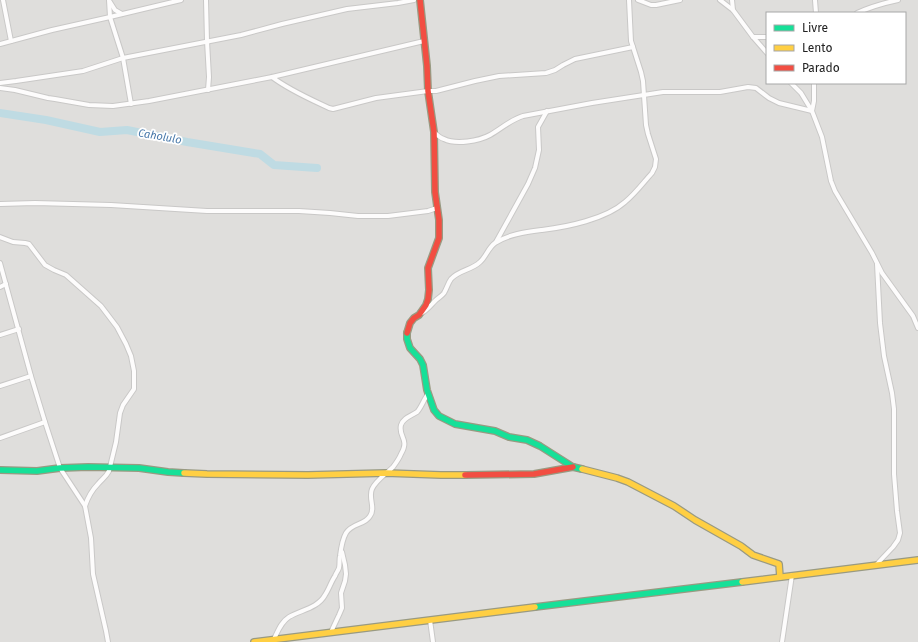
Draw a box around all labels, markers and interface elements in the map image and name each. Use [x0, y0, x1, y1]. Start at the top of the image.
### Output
legend [766, 12, 906, 84]
text: Livre [802, 21, 828, 35]
text: Lento [802, 41, 832, 55]
text: Parado [802, 61, 840, 75]
water label: Caholulo [137, 126, 183, 147]

